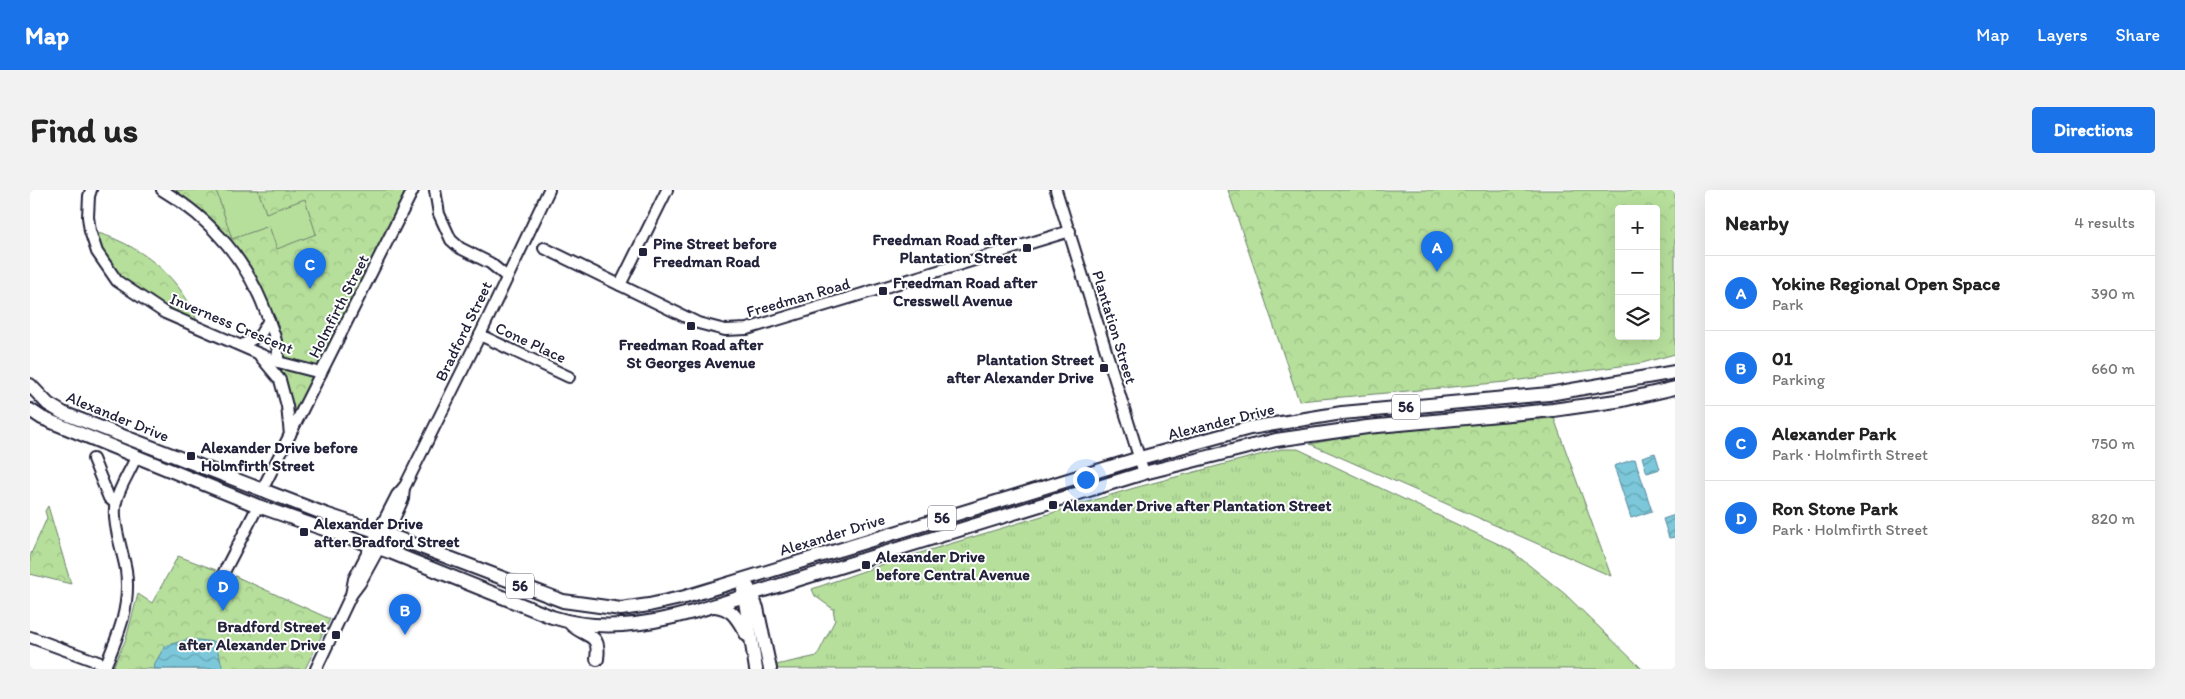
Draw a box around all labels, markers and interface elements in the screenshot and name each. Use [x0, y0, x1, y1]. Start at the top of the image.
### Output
text: Map [25, 21, 69, 50]
text: Map [1976, 24, 2009, 46]
text: Layers [2037, 24, 2087, 46]
text: Share [2115, 24, 2160, 46]
button: Directions [2032, 107, 2155, 153]
text: Find us [30, 109, 138, 151]
map controls [1615, 205, 1660, 340]
button: + [1615, 205, 1660, 250]
text: Nearby [1725, 210, 1789, 235]
text: 4 results [2074, 213, 2135, 232]
place label: Freedman Road after Plantation Street [873, 230, 1018, 267]
pin: A [1421, 231, 1453, 272]
place label: Pine Street before Freedman Road [653, 234, 777, 271]
marker: Freedman Road after Plantation Street [1021, 242, 1033, 254]
marker: Pine Street before Freedman Road [637, 246, 649, 258]
pin: C [294, 248, 326, 289]
button: − [1615, 250, 1660, 295]
street label: Holmfirth Street [304, 251, 373, 361]
street label: Plantation Street [1088, 268, 1141, 386]
text: Yokine Regional Open Space [1772, 272, 2000, 295]
place label: Freedman Road after Cresswell Avenue [893, 273, 1038, 310]
street label: Freedman Road [744, 274, 853, 321]
street label: Bradford Street [431, 278, 496, 384]
text: A [1736, 284, 1746, 303]
text: 390 m [2091, 284, 2135, 303]
marker: Freedman Road after Cresswell Avenue [877, 285, 889, 297]
street label: Inverness Crescent [167, 289, 296, 358]
button: layers [1615, 295, 1660, 340]
text: Park [1772, 295, 1803, 314]
street label: Cone Place [492, 318, 569, 367]
marker: Freedman Road after St Georges Avenue [685, 320, 697, 332]
place label: Freedman Road after St Georges Avenue [619, 335, 764, 373]
text: 01 [1772, 347, 1793, 370]
place label: Plantation Street after Alexander Drive [946, 350, 1094, 387]
text: B [1736, 359, 1746, 378]
text: 660 m [2091, 359, 2135, 378]
marker: Plantation Street after Alexander Drive [1098, 362, 1110, 374]
text: Parking [1772, 370, 1825, 389]
street label: Alexander Drive [64, 387, 172, 446]
road number: 56 [1392, 394, 1420, 420]
street label: Alexander Drive [1166, 399, 1276, 444]
text: Alexander Park [1772, 422, 1896, 445]
text: C [1736, 434, 1746, 453]
text: 750 m [2092, 434, 2135, 453]
place label: Alexander Drive before Holmfirth Street [200, 438, 358, 475]
text: Park · Holmfirth Street [1772, 445, 1928, 464]
marker: Alexander Drive before Holmfirth Street [185, 450, 197, 462]
your location [1073, 467, 1099, 493]
place label: Alexander Drive after Plantation Street [1062, 496, 1331, 515]
text: Ron Stone Park [1772, 497, 1898, 520]
marker: Alexander Drive after Plantation Street [1047, 499, 1059, 511]
road number: 56 [928, 506, 956, 530]
street label: Alexander Drive [777, 509, 887, 560]
text: D [1736, 509, 1746, 528]
text: 820 m [2091, 509, 2135, 528]
place label: Alexander Drive after Bradford Street [313, 514, 460, 551]
text: Park · Holmfirth Street [1772, 520, 1928, 539]
marker: Alexander Drive after Bradford Street [298, 526, 310, 538]
place label: Alexander Drive before Central Avenue [875, 547, 1030, 584]
marker: Alexander Drive before Central Avenue [860, 559, 872, 571]
pin: D [207, 570, 239, 611]
road number: 56 [506, 574, 534, 598]
pin: B [389, 594, 421, 635]
place label: Bradford Street after Alexander Drive [178, 617, 326, 654]
marker: Bradford Street after Alexander Drive [330, 629, 342, 641]

